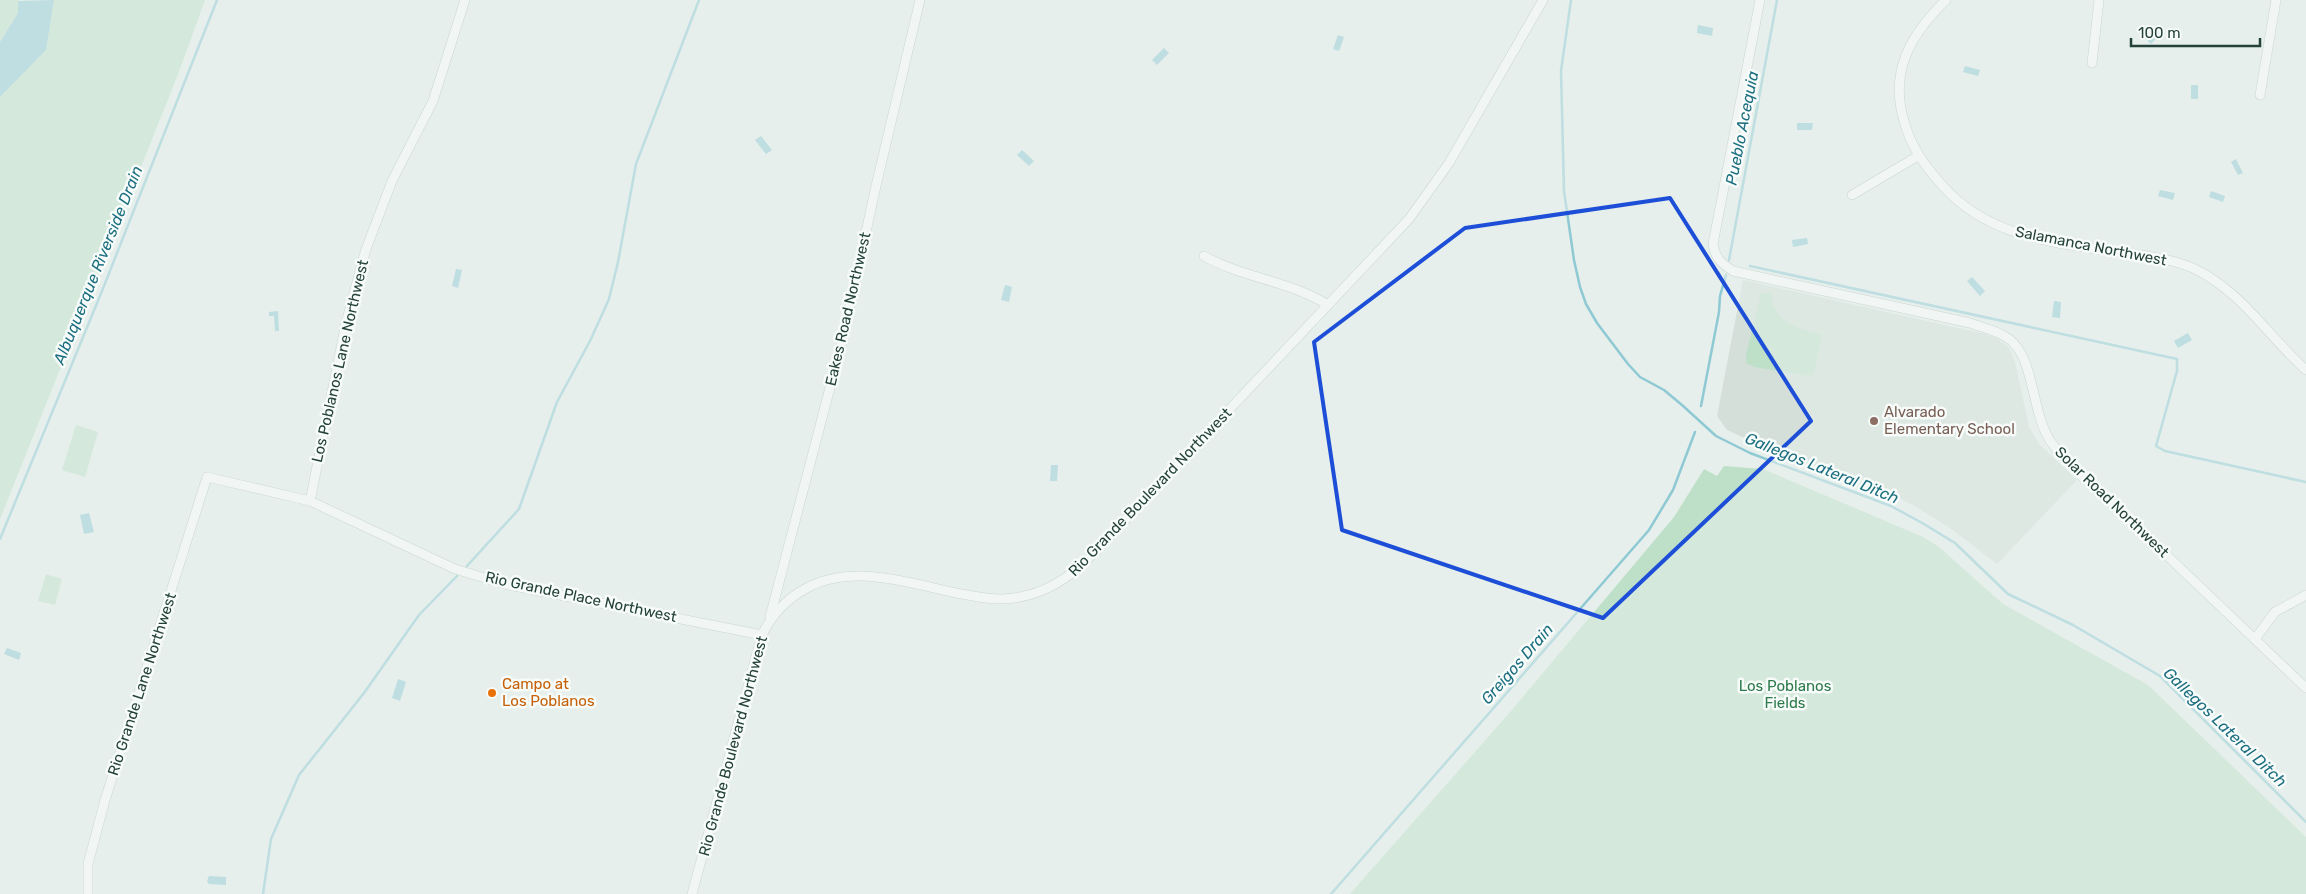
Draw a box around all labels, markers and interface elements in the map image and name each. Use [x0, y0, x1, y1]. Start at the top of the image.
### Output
scale bar [2131, 15, 2260, 47]
text: 100 m [2138, 24, 2180, 42]
water label: Pueblo Acequia [1722, 69, 1762, 187]
water label: Albuquerque Riverside Drain [49, 163, 147, 368]
street label: Salamanca Northwest [2014, 222, 2168, 270]
street label: Eakes Road Northwest [822, 230, 874, 388]
street label: Los Poblanos Lane Northwest [308, 258, 372, 464]
place label: Alvarado Elementary School [1884, 403, 2015, 438]
street label: Rio Grande Boulevard Northwest [1065, 404, 1235, 580]
marker: Alvarado Elementary School [1868, 415, 1880, 427]
water label: Gallegos Lateral Ditch [1742, 428, 1902, 508]
street label: Solar Road Northwest [2051, 443, 2173, 561]
street label: Rio Grande Place Northwest [484, 568, 678, 626]
street label: Rio Grande Lane Northwest [104, 590, 180, 778]
water label: Greigos Drain [1477, 620, 1557, 708]
street label: Rio Grande Boulevard Northwest [695, 634, 771, 858]
water label: Gallegos Lateral Ditch [2159, 663, 2291, 791]
place label: Campo at Los Poblanos [502, 675, 595, 710]
park label: Los Poblanos Fields [1739, 677, 1832, 712]
marker: Campo at Los Poblanos [486, 687, 498, 699]

